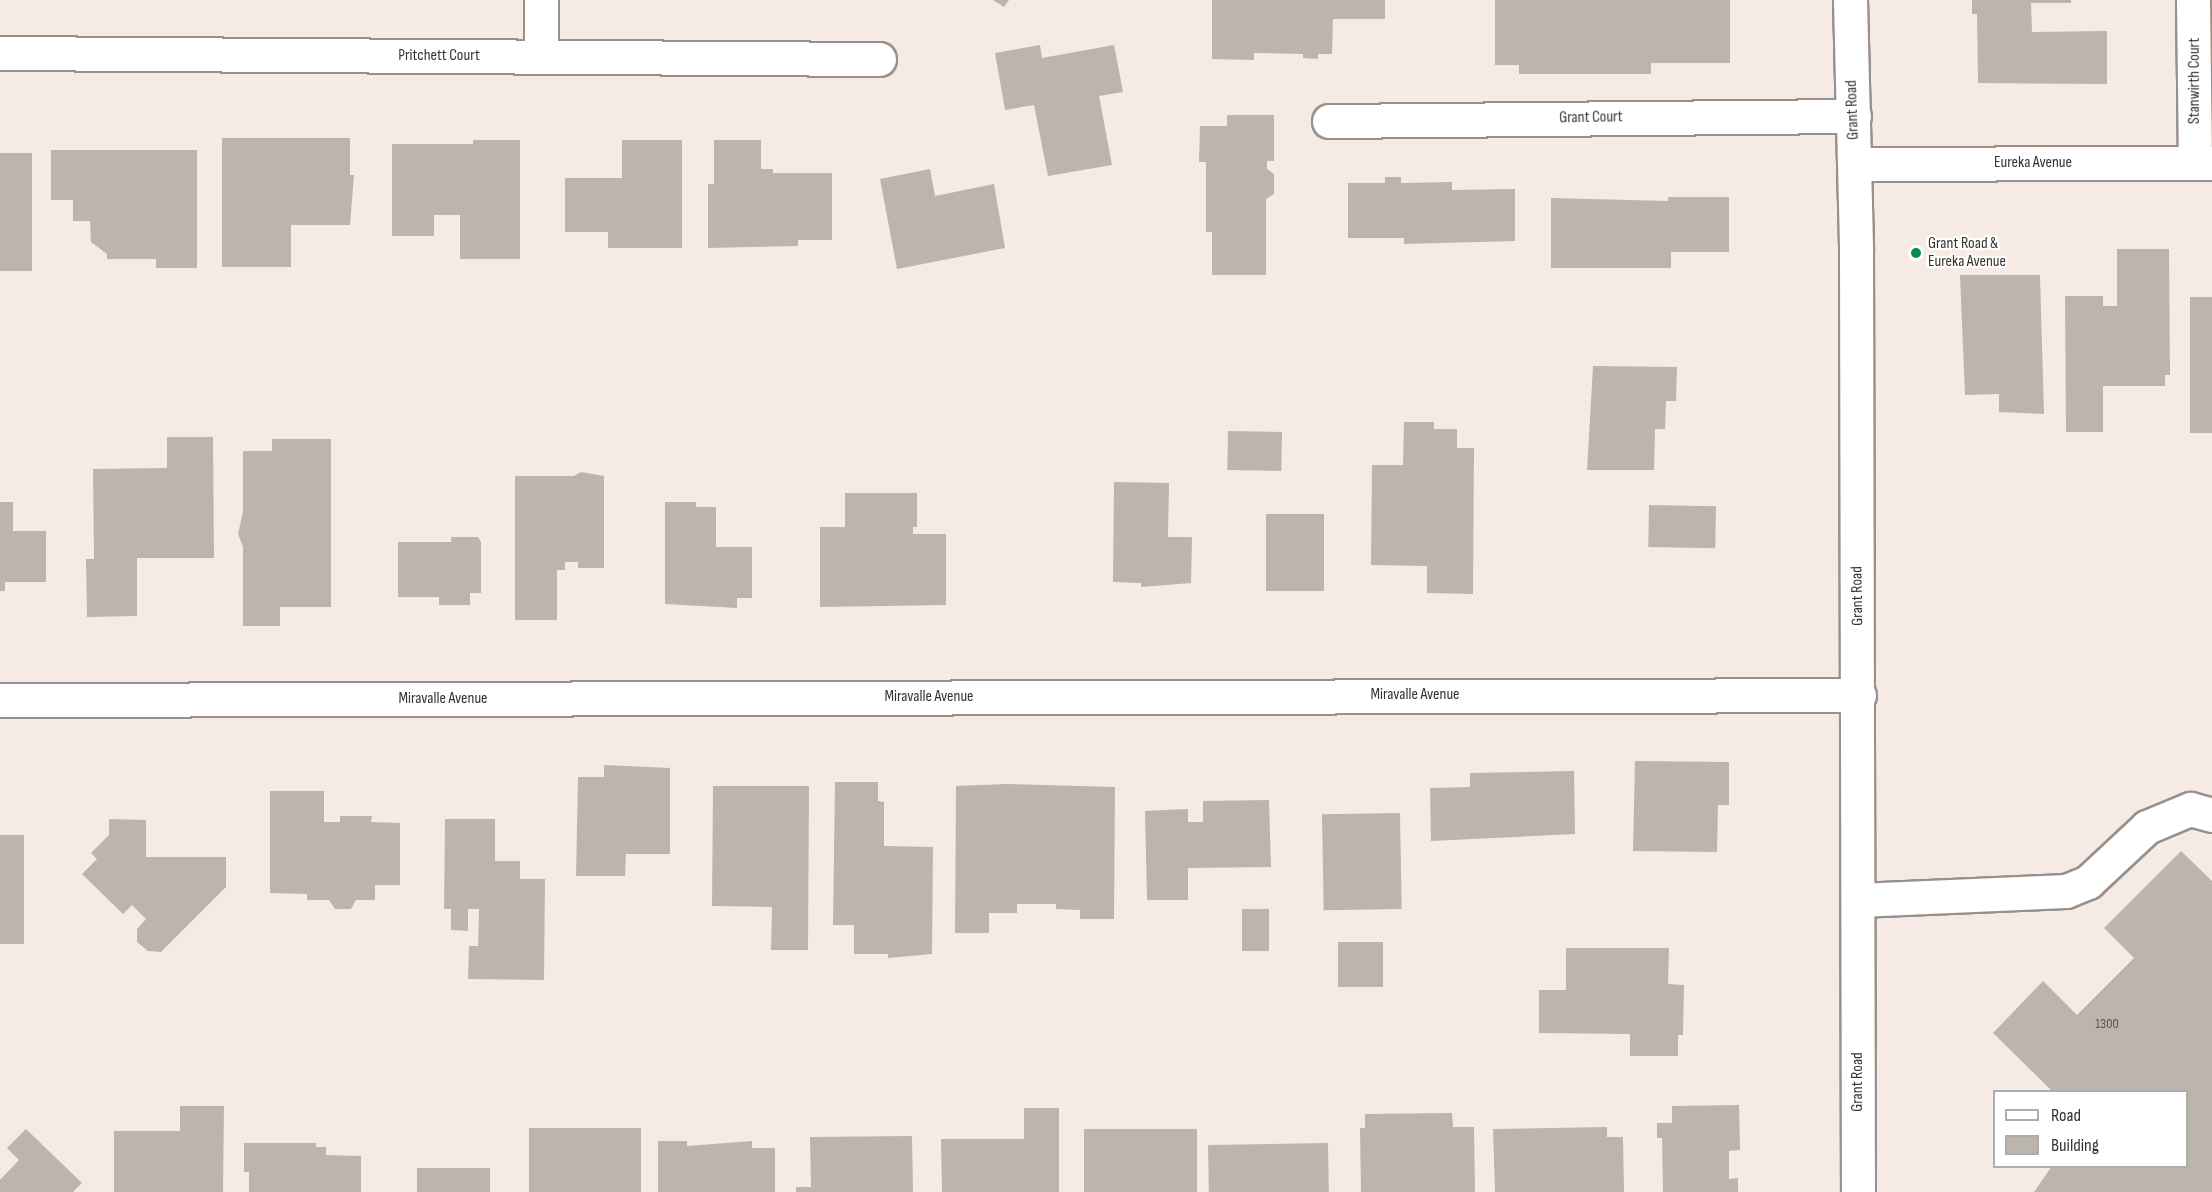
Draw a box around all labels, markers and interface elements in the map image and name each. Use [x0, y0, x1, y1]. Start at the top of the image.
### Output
street label: Stanwirth Court [2185, 38, 2205, 124]
street label: Pritchett Court [398, 46, 480, 66]
street label: Grant Road [1842, 80, 1864, 140]
street label: Grant Court [1559, 108, 1623, 128]
street label: Eureka Avenue [1994, 153, 2072, 173]
place label: Grant Road & Eureka Avenue [1928, 234, 2006, 272]
marker: Grant Road & Eureka Avenue [1909, 246, 1923, 260]
street label: Grant Road [1848, 566, 1868, 626]
street label: Miravalle Avenue [1370, 685, 1460, 705]
street label: Miravalle Avenue [884, 687, 974, 707]
street label: Miravalle Avenue [398, 689, 488, 709]
house number: 1300 [2095, 1016, 2119, 1032]
street label: Grant Road [1848, 1052, 1868, 1112]
legend [1993, 1090, 2188, 1168]
text: Road [2051, 1105, 2081, 1126]
text: Building [2051, 1135, 2099, 1156]

